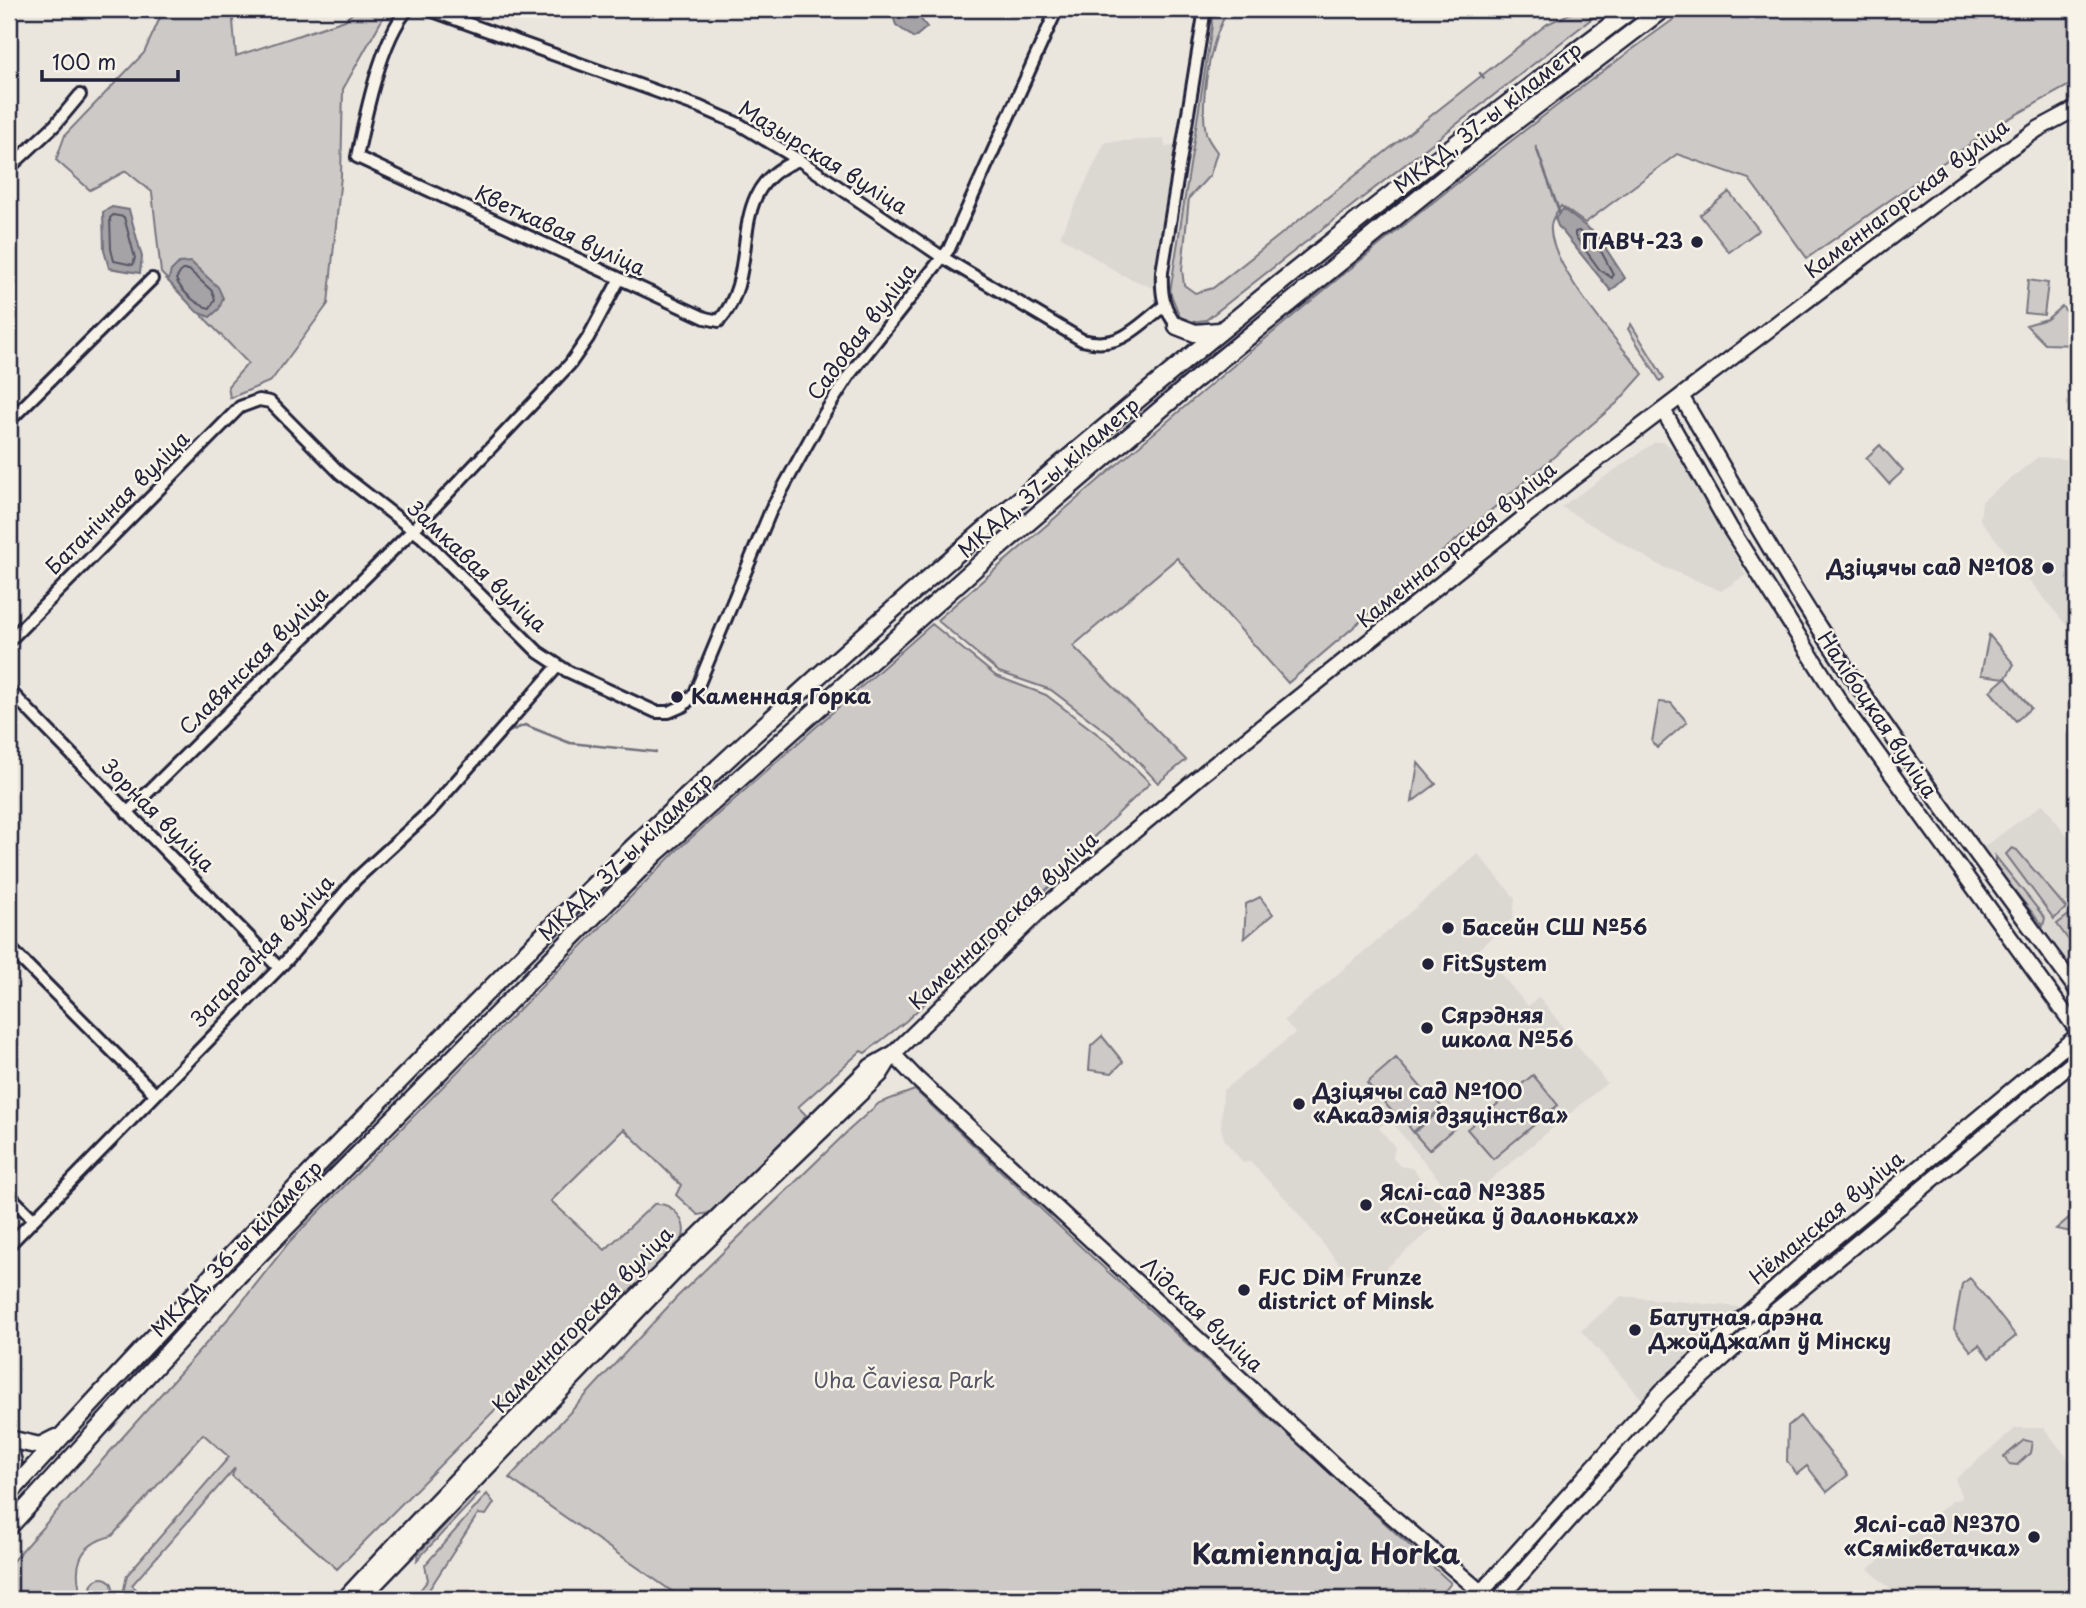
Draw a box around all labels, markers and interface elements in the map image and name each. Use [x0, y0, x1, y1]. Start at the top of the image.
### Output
street label: МКАД, 37-ы кіламетр [1386, 32, 1588, 200]
scale bar [42, 38, 178, 82]
text: 100 m [52, 45, 116, 77]
street label: Мазырская вуліца [733, 91, 915, 221]
street label: Каменнагорская вуліца [1797, 110, 2015, 285]
street label: Кветкавая вуліца [470, 176, 652, 283]
place label: ПАВЧ-23 [1582, 224, 1683, 256]
marker: ПАВЧ-23 [1689, 234, 1705, 250]
street label: Садовая вуліца [798, 255, 923, 406]
street label: МКАД, 37-ы кіламетр [950, 388, 1146, 565]
street label: Батанічная вуліца [37, 422, 196, 581]
street label: Каменнагорская вуліца [1349, 452, 1563, 634]
street label: Замкавая вуліца [400, 491, 556, 639]
place label: Дзіцячы сад №108 [1826, 550, 2034, 582]
marker: Дзіцячы сад №108 [2040, 560, 2056, 576]
street label: Славянская вуліца [171, 578, 335, 742]
street label: Налібоцкая вуліца [1811, 624, 1947, 804]
place label: Каменная Горка [691, 679, 871, 711]
marker: Каменная Горка [669, 689, 685, 705]
street label: Зорная вуліца [96, 751, 223, 879]
street label: МКАД, 37-ы кіламетр [530, 764, 719, 948]
street label: Каменнагорская вуліца [901, 823, 1105, 1016]
street label: Загарадная вуліца [182, 866, 341, 1033]
place label: Басейн СШ №56 [1462, 910, 1648, 942]
marker: Басейн СШ №56 [1440, 920, 1456, 936]
place label: FitSystem [1442, 946, 1547, 978]
marker: FitSystem [1420, 956, 1436, 972]
place label: Сярэдняя школа №56 [1441, 998, 1574, 1054]
marker: Сярэдняя школа №56 [1419, 1020, 1435, 1036]
place label: Дзіцячы сад №100 «Акадэмія дзяцінства» [1312, 1074, 1568, 1130]
marker: Дзіцячы сад №100 «Акадэмія дзяцінства» [1291, 1096, 1307, 1112]
street label: Нёманская вуліца [1741, 1142, 1910, 1291]
street label: МКАД, 36-ы кіламетр [142, 1152, 329, 1343]
place label: Яслі-сад №385 «Сонейка ў далоньках» [1379, 1175, 1639, 1231]
marker: Яслі-сад №385 «Сонейка ў далоньках» [1358, 1197, 1374, 1213]
street label: Каменнагорская вуліца [483, 1218, 680, 1419]
street label: Лідская вуліца [1135, 1248, 1272, 1379]
place label: FJC DiM Frunze district of Minsk [1258, 1260, 1434, 1316]
marker: FJC DiM Frunze district of Minsk [1236, 1282, 1252, 1298]
place label: Батутная арэна ДжойДжамп ў Мінску [1648, 1300, 1891, 1356]
marker: Батутная арэна ДжойДжамп ў Мінску [1627, 1322, 1643, 1338]
park label: Uha Čaviesa Park [813, 1363, 995, 1395]
place label: Яслі-сад №370 «Сямікветачка» [1844, 1507, 2020, 1563]
marker: Яслі-сад №370 «Сямікветачка» [2026, 1529, 2042, 1545]
district label: Kamiennaja Horka [1192, 1531, 1461, 1574]

